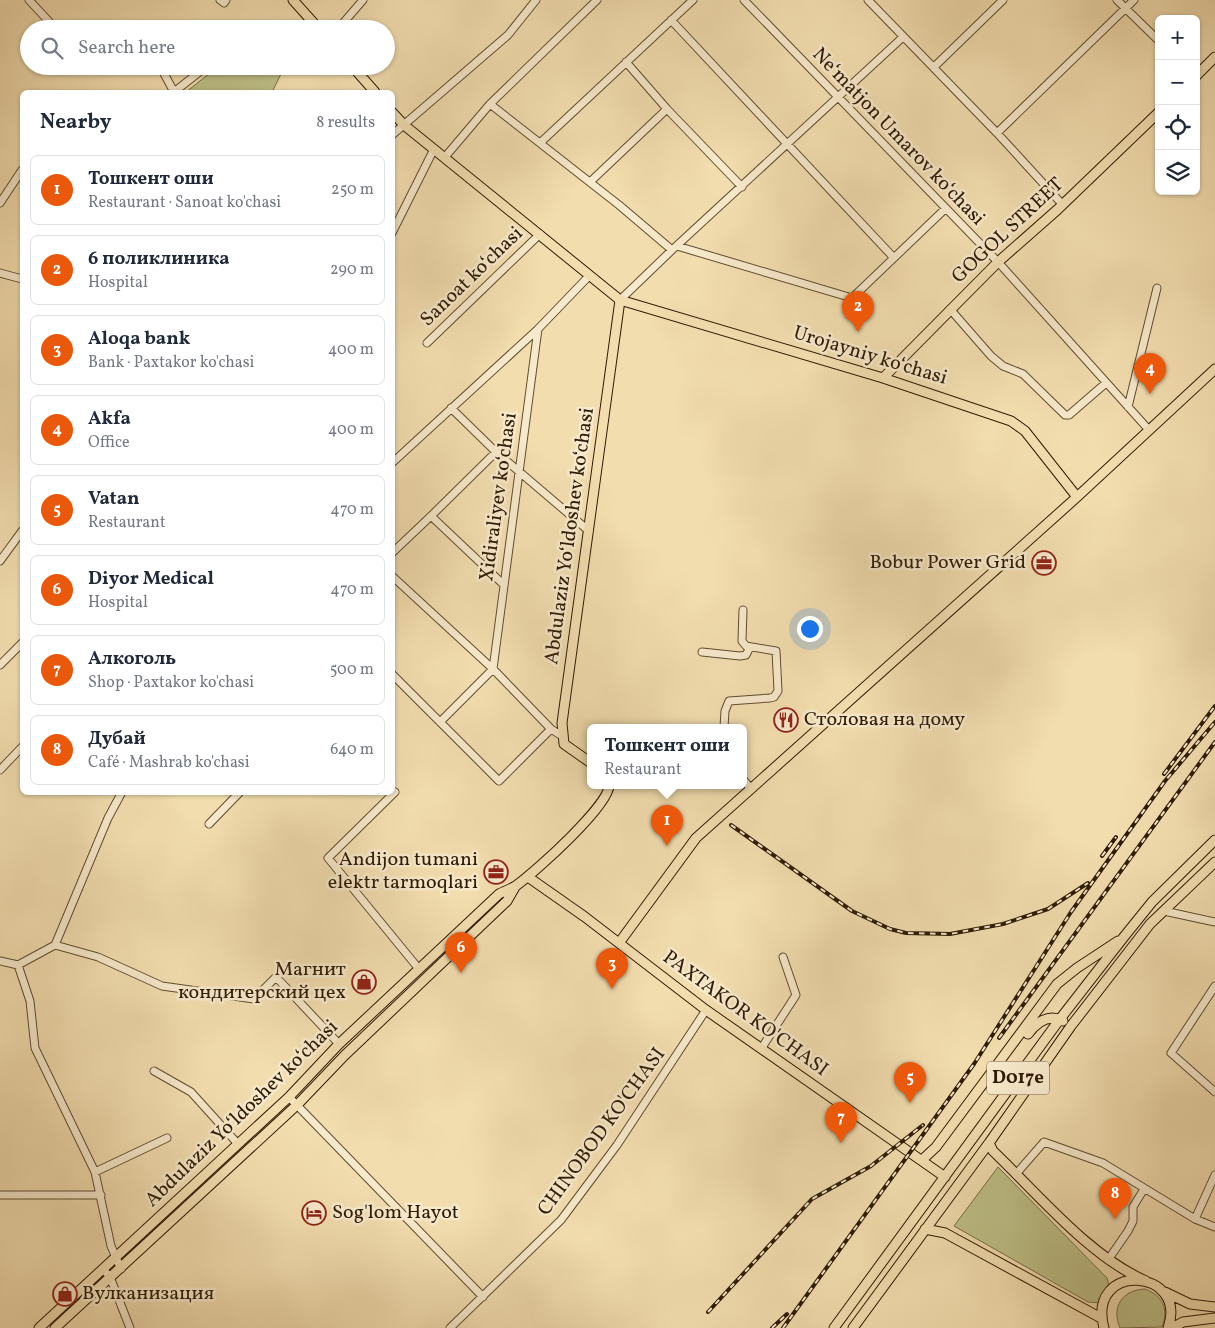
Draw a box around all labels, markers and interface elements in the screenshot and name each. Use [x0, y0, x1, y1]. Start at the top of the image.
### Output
map controls [1155, 15, 1200, 195]
button: + [1155, 15, 1200, 60]
search box [20, 20, 395, 75]
icon: search [38, 34, 66, 62]
text: Search here [78, 35, 175, 61]
street label: Neʻmatjon Umarov koʻchasi [805, 42, 991, 232]
button: − [1155, 60, 1200, 105]
button: locate [1155, 105, 1200, 150]
text: Nearby [40, 108, 111, 137]
text: 8 results [316, 112, 375, 134]
button: layers [1155, 150, 1200, 195]
text: Тошкент оши [88, 166, 214, 192]
street label: GOGOL STREET [946, 171, 1070, 290]
text: 1 [54, 179, 60, 201]
text: 250 m [331, 179, 374, 201]
text: Restaurant · Sanoat ko'chasi [88, 192, 281, 214]
street label: Sanoat koʻchasi [414, 221, 530, 333]
text: 6 поликлиника [88, 246, 230, 272]
text: 2 [53, 259, 61, 281]
text: 290 m [330, 259, 374, 281]
text: Hospital [88, 272, 148, 294]
pin: 2 [842, 291, 874, 332]
street label: Urоjayniy koʻchasi [790, 319, 950, 393]
text: Aloqa bank [88, 326, 190, 352]
text: 3 [53, 339, 61, 361]
text: 400 m [328, 339, 374, 361]
text: Bank · Paxtakor ko'chasi [88, 352, 254, 374]
pin: 4 [1134, 353, 1166, 394]
text: Akfa [88, 406, 131, 432]
street label: Abdulaziz Yoʻldoshev koʻchasi [538, 406, 602, 666]
street label: Xidiraliyev koʻchasi [473, 411, 525, 583]
text: 4 [52, 419, 62, 441]
text: 400 m [328, 419, 374, 441]
text: Office [88, 432, 130, 454]
text: Vatan [88, 486, 140, 512]
text: 5 [53, 499, 61, 521]
text: 470 m [330, 499, 374, 521]
text: Restaurant [88, 512, 166, 534]
place label: Bobur Power Grid [869, 549, 1026, 577]
office icon: Bobur Power Grid [1031, 550, 1057, 576]
text: Diyor Medical [88, 566, 214, 592]
text: 6 [53, 579, 61, 601]
text: 470 m [330, 579, 374, 601]
text: Hospital [88, 592, 148, 614]
your location [797, 616, 823, 642]
text: Алкоголь [88, 646, 176, 672]
text: 7 [53, 659, 61, 681]
text: 500 m [330, 659, 374, 681]
text: Shop · Paxtakor ko'chasi [88, 672, 254, 694]
place label: Столовая на дому [804, 706, 965, 734]
restaurant icon: Столовая на дому [773, 707, 799, 733]
popup [587, 724, 747, 789]
text: Дубай [88, 726, 146, 752]
text: Тошкент оши [604, 733, 730, 759]
text: 8 [53, 739, 61, 761]
text: 640 m [330, 739, 374, 761]
text: Café · Mashrab ko'chasi [88, 752, 250, 774]
text: Restaurant [604, 759, 682, 781]
pin: 1 [651, 805, 683, 846]
place label: Andijon tumani elektr tarmoqlari [328, 846, 478, 897]
office icon: Andijon tumani elektr tarmoqlari [483, 859, 509, 885]
pin: 6 [445, 932, 477, 973]
street label: PAXTAKOR KO'CHASI [656, 944, 834, 1084]
pin: 3 [596, 948, 628, 989]
place label: Магнит кондитерский цех [178, 956, 346, 1007]
shop icon: Магнит кондитерский цех [351, 969, 377, 995]
street label: Abdulaziz Yoʻldoshev koʻchasi [139, 1014, 345, 1214]
street label: CHINOBOD KO'CHASI [531, 1042, 673, 1222]
pin: 5 [894, 1062, 926, 1103]
road number: D017e [987, 1062, 1049, 1094]
pin: 7 [825, 1102, 857, 1143]
pin: 8 [1099, 1178, 1131, 1219]
place label: Sog'lom Hayot [332, 1199, 459, 1227]
hotel icon: Sog'lom Hayot [301, 1200, 327, 1226]
place label: Вулканизация [82, 1280, 214, 1308]
shop icon: Вулканизация [52, 1281, 78, 1307]

